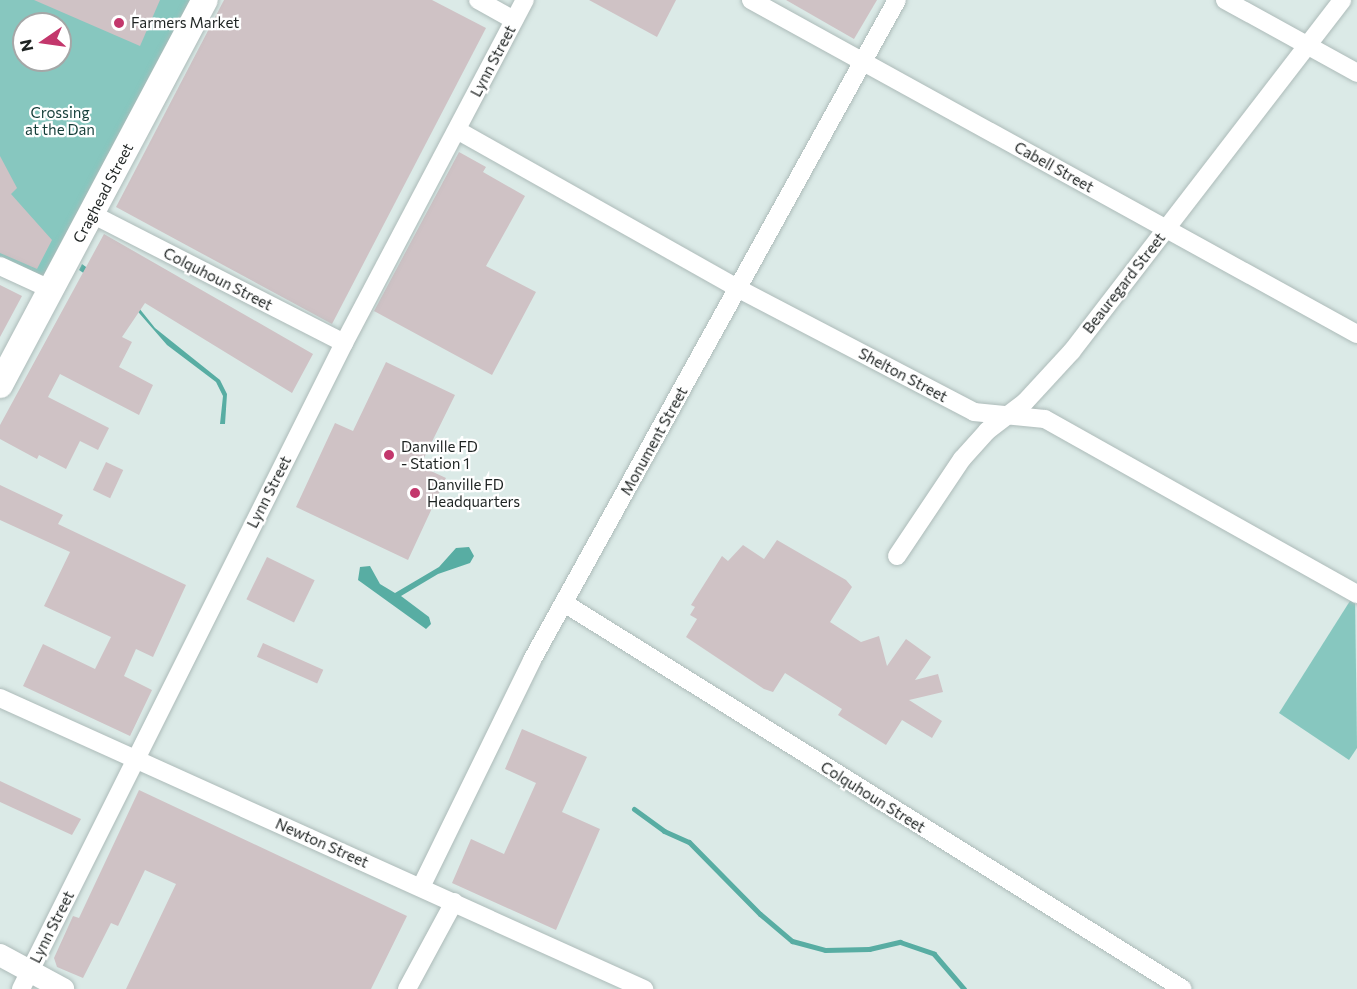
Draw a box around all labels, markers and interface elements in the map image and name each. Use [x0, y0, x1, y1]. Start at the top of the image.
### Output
north arrow [12, 12, 72, 72]
place label: Farmers Market [131, 14, 239, 32]
marker: Farmers Market [112, 16, 126, 30]
street label: Lynn Street [467, 22, 519, 100]
text: N [15, 38, 37, 54]
park label: Crossing at the Dan [25, 103, 95, 138]
street label: Cabell Street [1011, 138, 1097, 196]
street label: Craghead Street [69, 140, 137, 246]
street label: Beauregard Street [1079, 229, 1169, 337]
street label: Colquhoun Street [160, 244, 276, 314]
street label: Shelton Street [856, 344, 950, 406]
street label: Monument Street [617, 384, 691, 498]
place label: Danville FD - Station 1 [401, 437, 478, 472]
marker: Danville FD - Station 1 [382, 448, 396, 462]
street label: Lynn Street [243, 453, 295, 531]
place label: Danville FD Headquarters [427, 475, 520, 510]
marker: Danville FD Headquarters [408, 486, 422, 500]
street label: Colquhoun Street [817, 758, 929, 836]
street label: Newton Street [273, 814, 371, 872]
street label: Lynn Street [26, 888, 78, 966]

